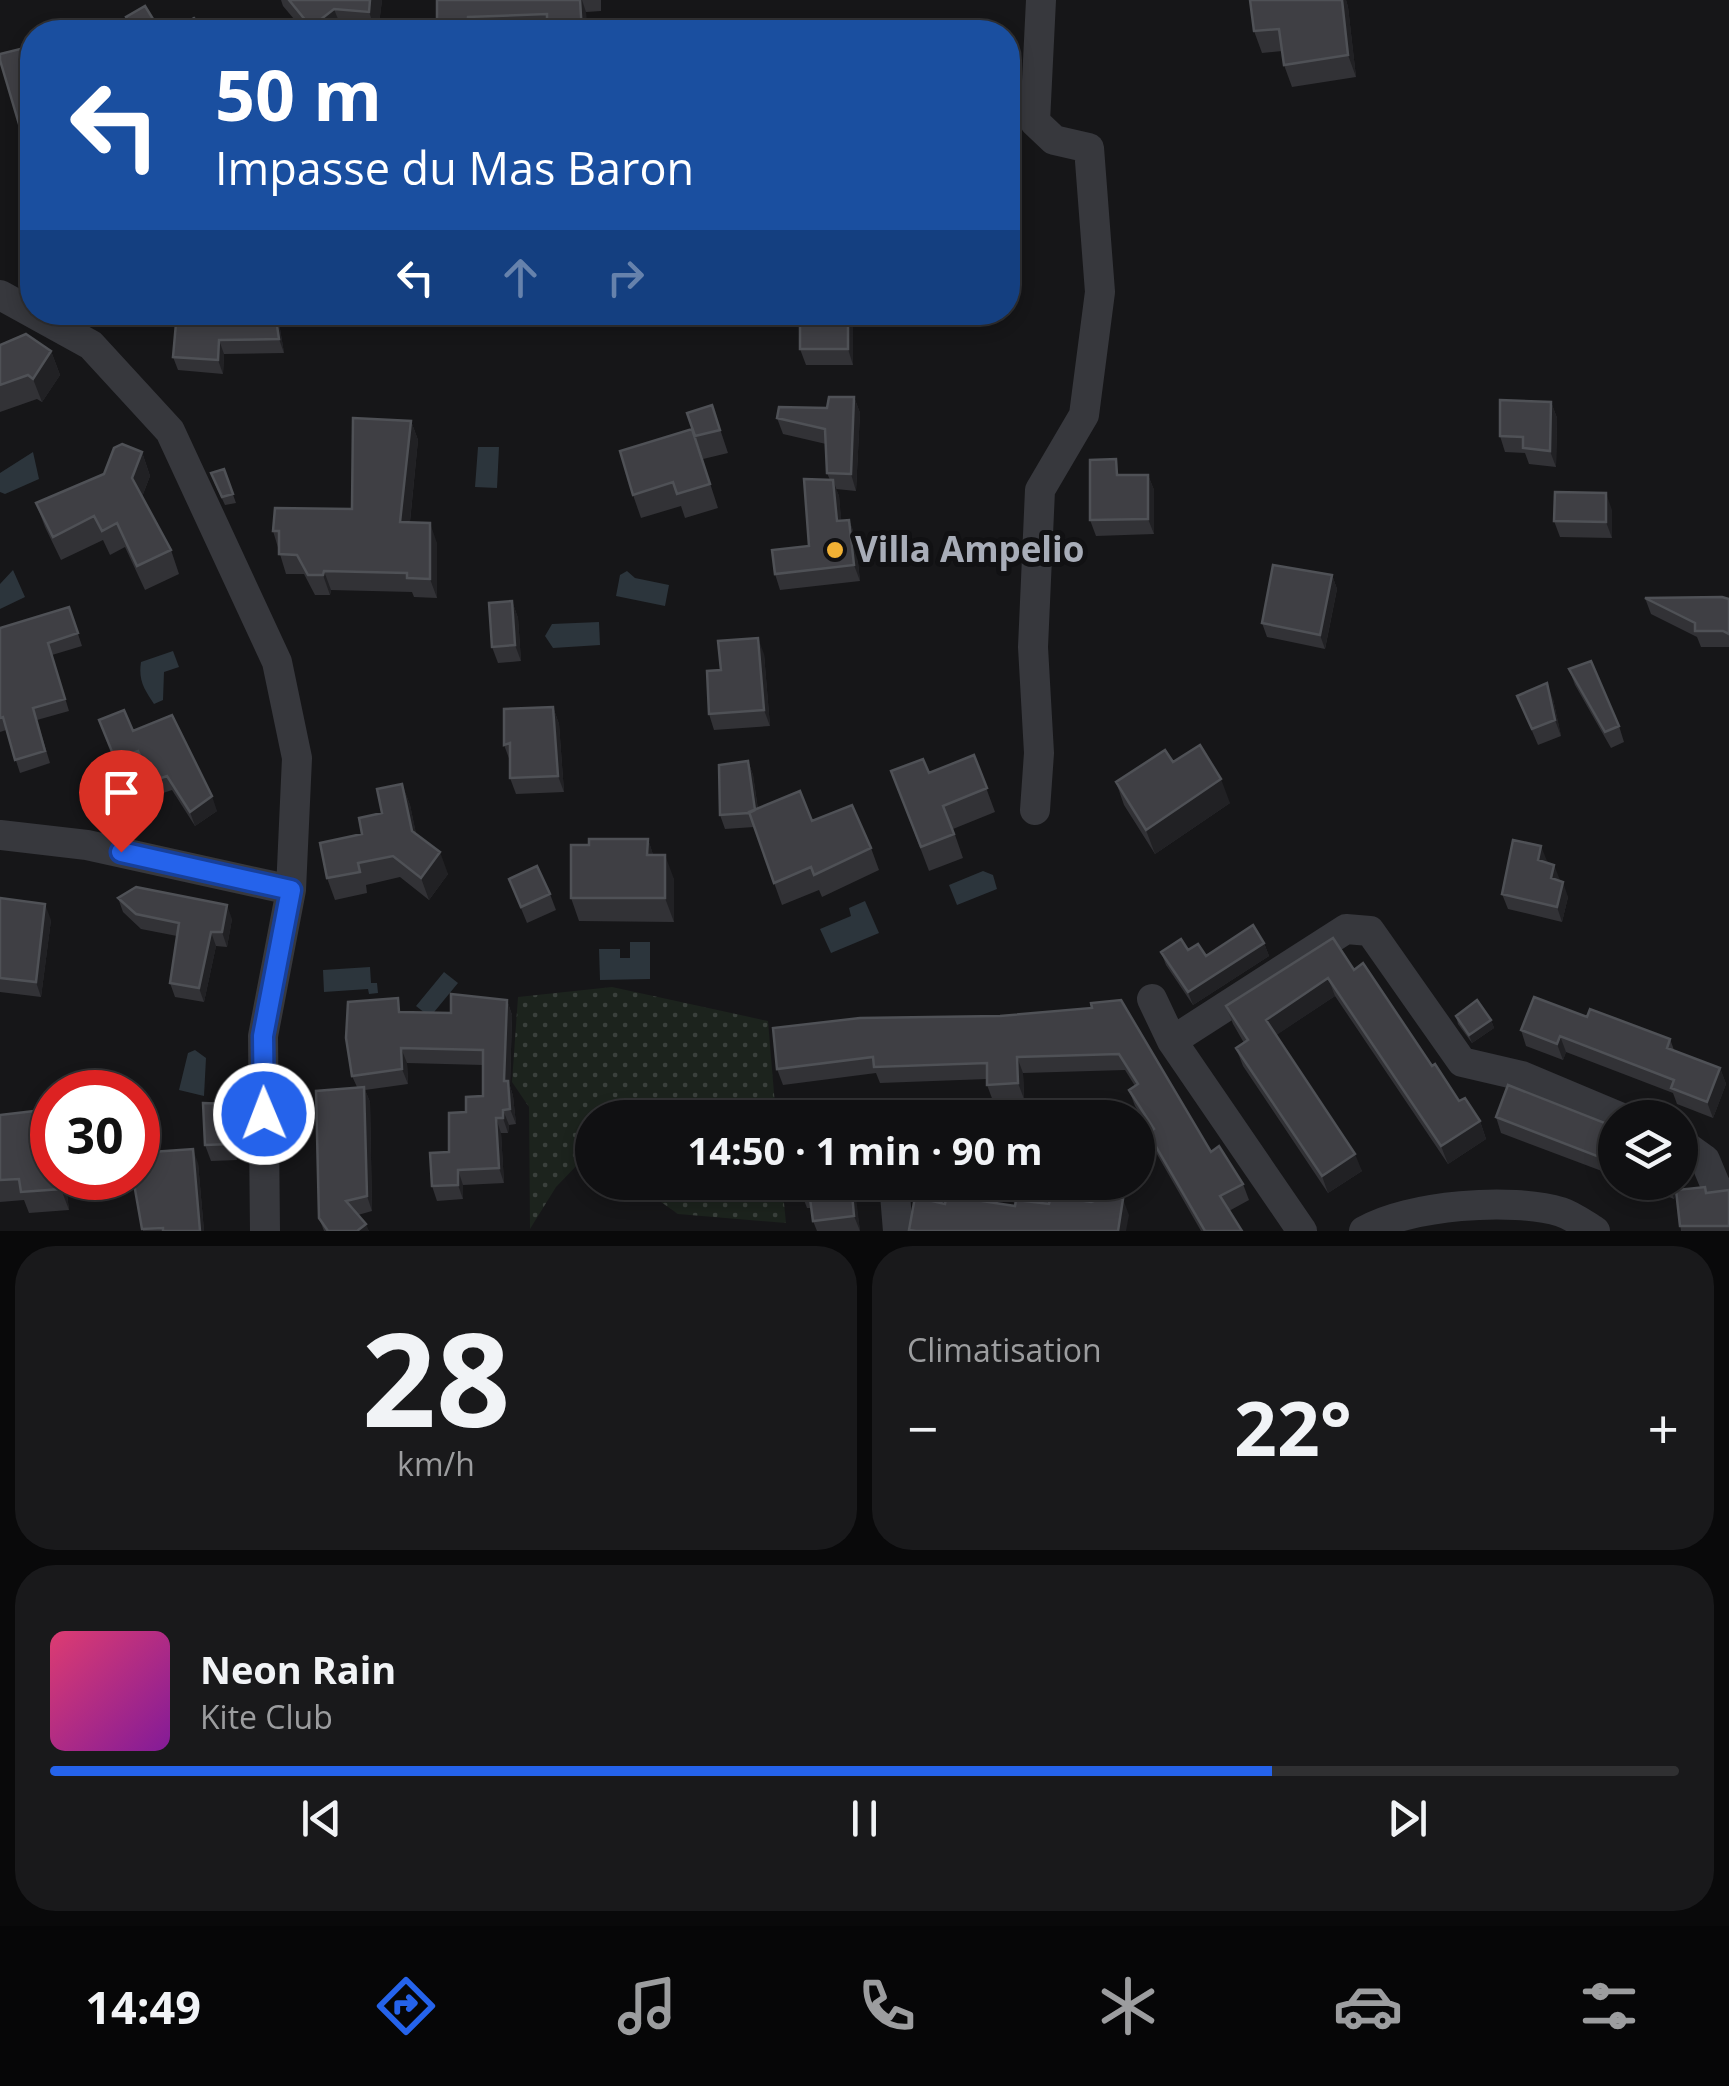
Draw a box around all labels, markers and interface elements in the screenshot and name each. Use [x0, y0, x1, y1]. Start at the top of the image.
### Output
text: 50 m [215, 46, 382, 142]
icon: left [50, 60, 180, 190]
text: Impasse du Mas Baron [215, 137, 694, 198]
icon: left [388, 250, 443, 305]
icon: ahead [493, 250, 548, 305]
icon: right [598, 250, 653, 305]
place label: Villa Ampelio [855, 525, 1084, 572]
marker: Villa Ampelio [824, 539, 846, 561]
pin [79, 750, 164, 853]
icon: arrive [94, 765, 149, 820]
position arrow [212, 1062, 316, 1166]
speed limit sign: 30 [30, 1070, 160, 1200]
map controls [1598, 1100, 1698, 1200]
button: layers [1598, 1100, 1698, 1200]
text: 14:50 · 1 min · 90 m [687, 1124, 1043, 1176]
text: 28 [362, 1288, 510, 1465]
text: Climatisation [907, 1328, 1102, 1371]
text: 22° [1234, 1376, 1352, 1478]
text: − [907, 1390, 938, 1465]
text: + [1648, 1390, 1679, 1465]
text: km/h [397, 1442, 475, 1485]
text: Neon Rain [200, 1643, 396, 1695]
text: Kite Club [200, 1695, 333, 1738]
icon: previous [294, 1791, 349, 1846]
icon: pause [837, 1791, 892, 1846]
icon: next [1380, 1791, 1435, 1846]
icon: directions [371, 1971, 441, 2041]
icon: music [612, 1971, 682, 2041]
icon: phone [852, 1971, 922, 2041]
icon: climate [1093, 1971, 1163, 2041]
icon: car [1333, 1971, 1403, 2041]
icon: filters [1574, 1971, 1644, 2041]
text: 14:49 [85, 1976, 201, 2037]

